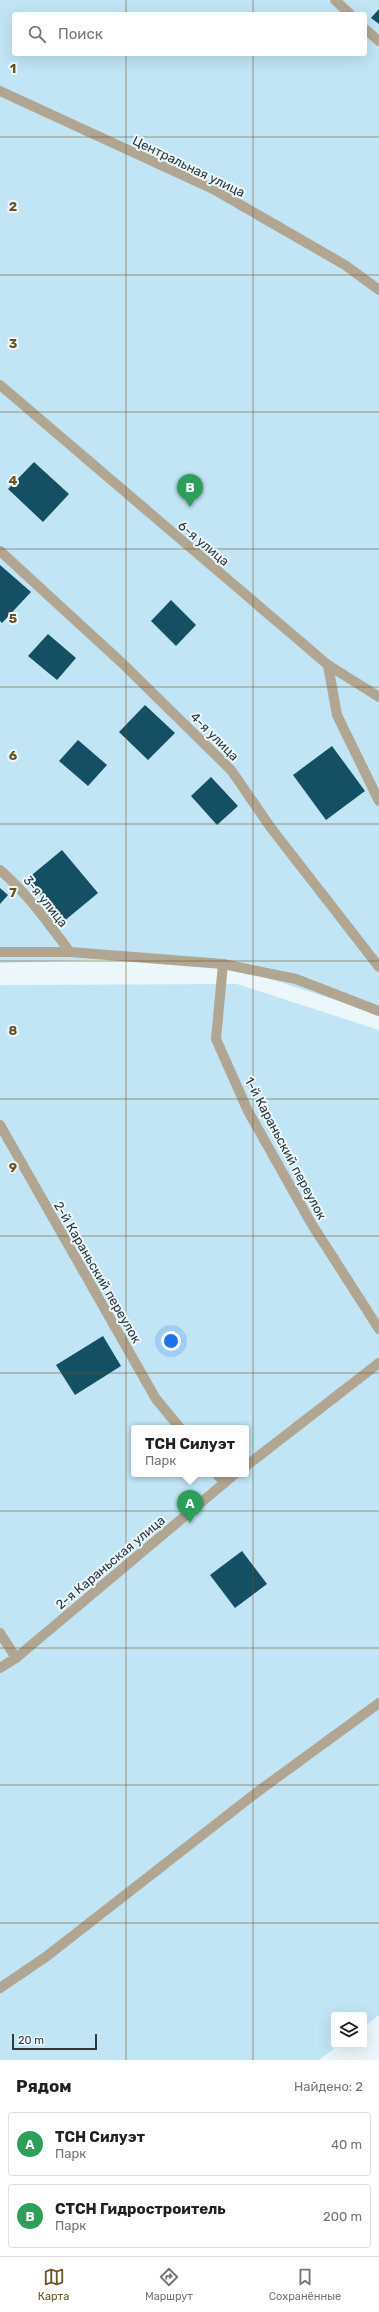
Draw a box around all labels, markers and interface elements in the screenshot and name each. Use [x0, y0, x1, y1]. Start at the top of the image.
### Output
search box [12, 12, 367, 56]
icon: search [26, 23, 48, 45]
text: Поиск [58, 25, 103, 43]
text: 1 [10, 61, 16, 76]
street label: Центральная улица [130, 133, 247, 200]
text: 2 [9, 199, 17, 214]
text: 3 [9, 336, 18, 351]
text: 4 [9, 473, 18, 488]
pin: B [177, 474, 203, 507]
street label: 6-я улица [175, 518, 232, 569]
text: 5 [9, 611, 17, 626]
street label: 4-я улица [187, 709, 242, 764]
text: 6 [9, 748, 18, 763]
street label: 3-я улица [20, 873, 71, 930]
text: 7 [9, 885, 17, 900]
text: 8 [9, 1023, 18, 1038]
street label: 1-й Караньский переулок [242, 1074, 330, 1222]
text: 9 [9, 1160, 17, 1175]
street label: 2-й Караньский переулок [51, 1199, 144, 1346]
your location [161, 1331, 181, 1351]
popup [131, 1425, 249, 1477]
text: ТСН Силуэт [145, 1435, 235, 1453]
text: Парк [145, 1453, 176, 1468]
pin: A [177, 1490, 203, 1523]
street label: 2-я Караньская улица [53, 1512, 168, 1612]
map controls [331, 2012, 367, 2048]
button: layers [331, 2012, 367, 2048]
scale bar [12, 2032, 97, 2051]
text: 20 m [18, 2034, 44, 2047]
text: Рядом [16, 2076, 72, 2096]
text: Найдено: 2 [294, 2079, 363, 2094]
text: ТСН Силуэт [55, 2128, 145, 2146]
text: A [25, 2137, 35, 2152]
text: 40 m [331, 2137, 362, 2152]
text: Парк [55, 2146, 86, 2161]
text: СТСН Гидростроитель [55, 2200, 226, 2218]
text: B [25, 2209, 35, 2224]
text: 200 m [323, 2209, 362, 2224]
text: Парк [55, 2218, 86, 2233]
tab: Карта [38, 2266, 69, 2303]
tab: Маршрут [145, 2266, 193, 2303]
tab: Сохранённые [269, 2266, 341, 2303]

